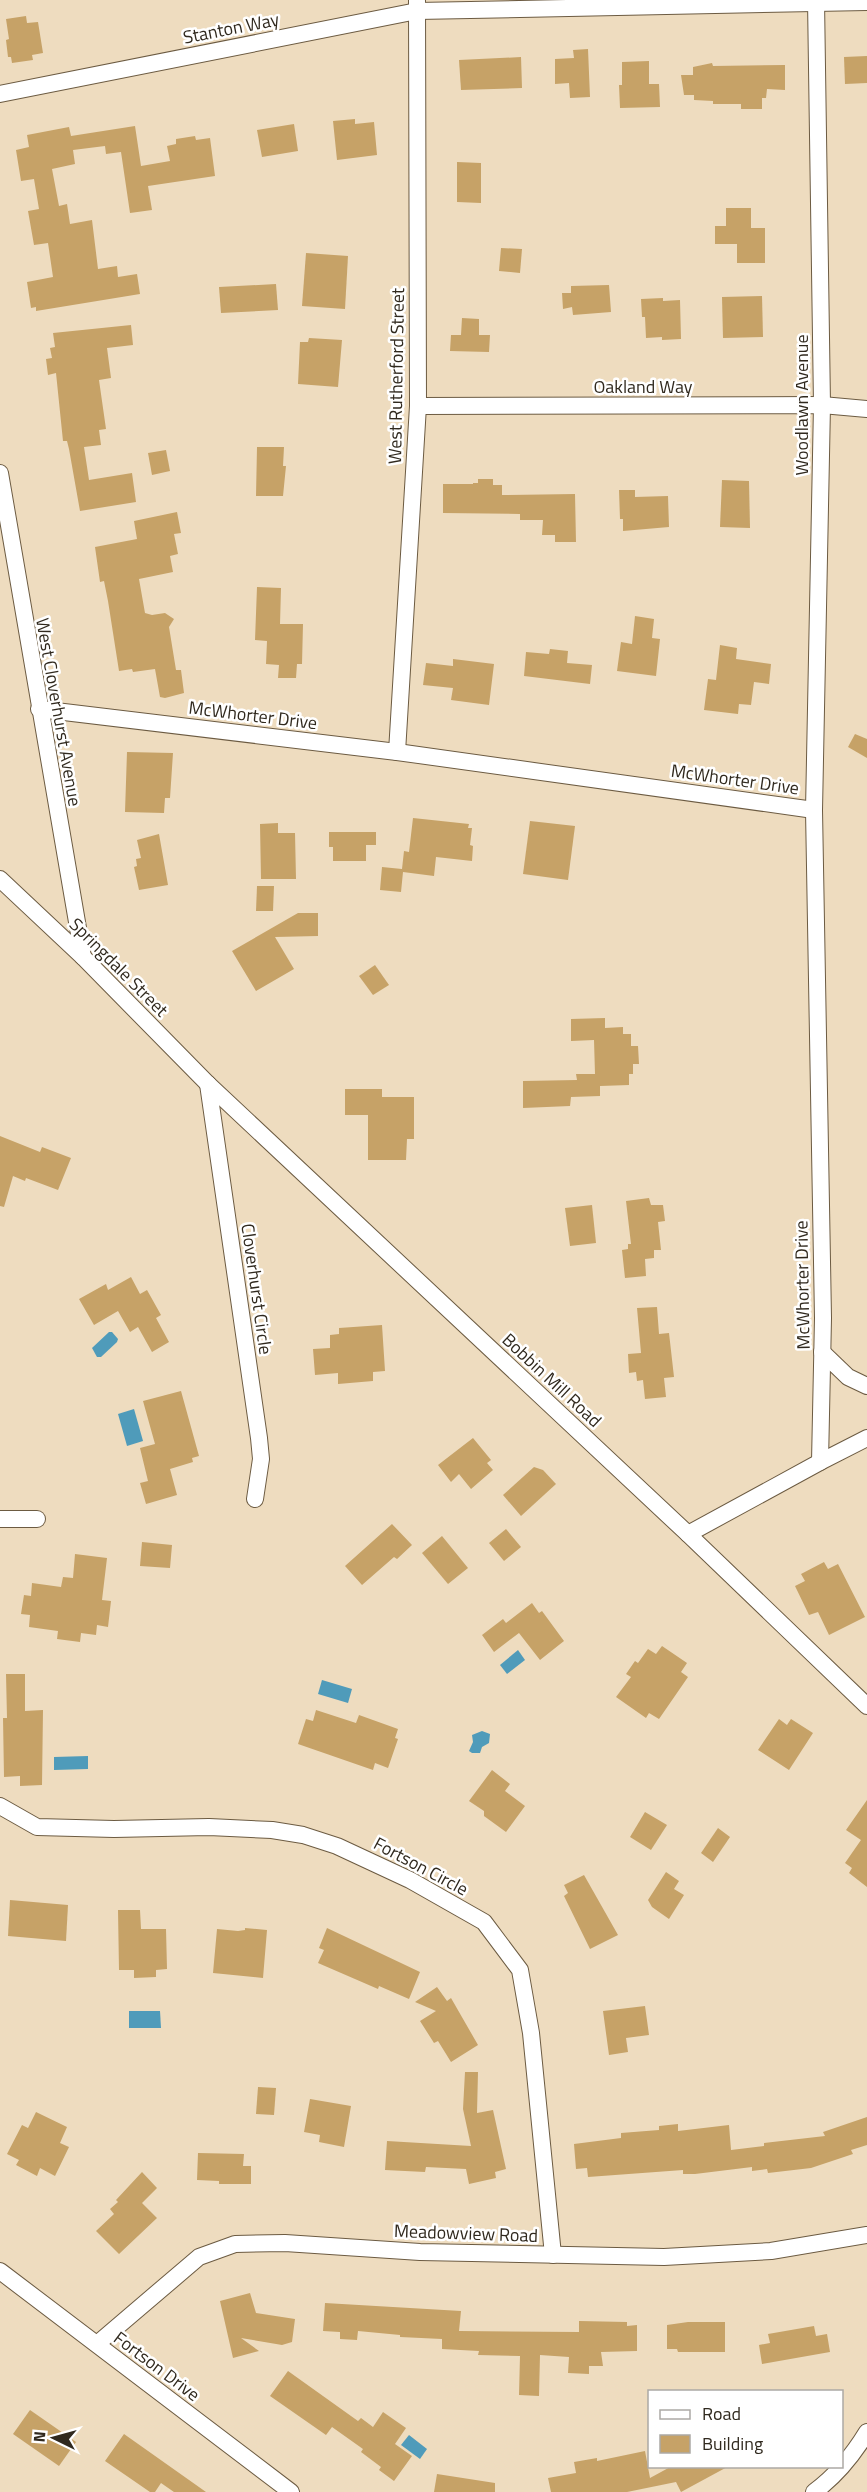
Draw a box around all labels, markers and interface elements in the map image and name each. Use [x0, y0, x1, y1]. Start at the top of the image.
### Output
street label: Stanton Way [181, 5, 282, 51]
street label: West Rutherford Street [381, 287, 411, 464]
street label: Woodlawn Avenue [788, 335, 815, 475]
street label: Oakland Way [593, 373, 693, 400]
street label: West Cloverhurst Avenue [29, 616, 89, 808]
street label: McWhorter Drive [187, 694, 319, 736]
street label: McWhorter Drive [669, 757, 801, 801]
street label: Springdale Street [63, 911, 175, 1023]
street label: McWhorter Drive [787, 1220, 817, 1350]
street label: Cloverhurst Circle [234, 1222, 280, 1356]
street label: Bobbin Mill Road [496, 1327, 608, 1433]
street label: Fortson Circle [369, 1830, 473, 1902]
street label: Meadowview Road [394, 2217, 538, 2249]
street label: Fortson Drive [108, 2325, 206, 2407]
legend [648, 2390, 843, 2468]
text: Road [702, 2400, 741, 2427]
north arrow [24, 2408, 84, 2468]
text: N [27, 2430, 51, 2443]
text: Building [702, 2430, 763, 2457]

